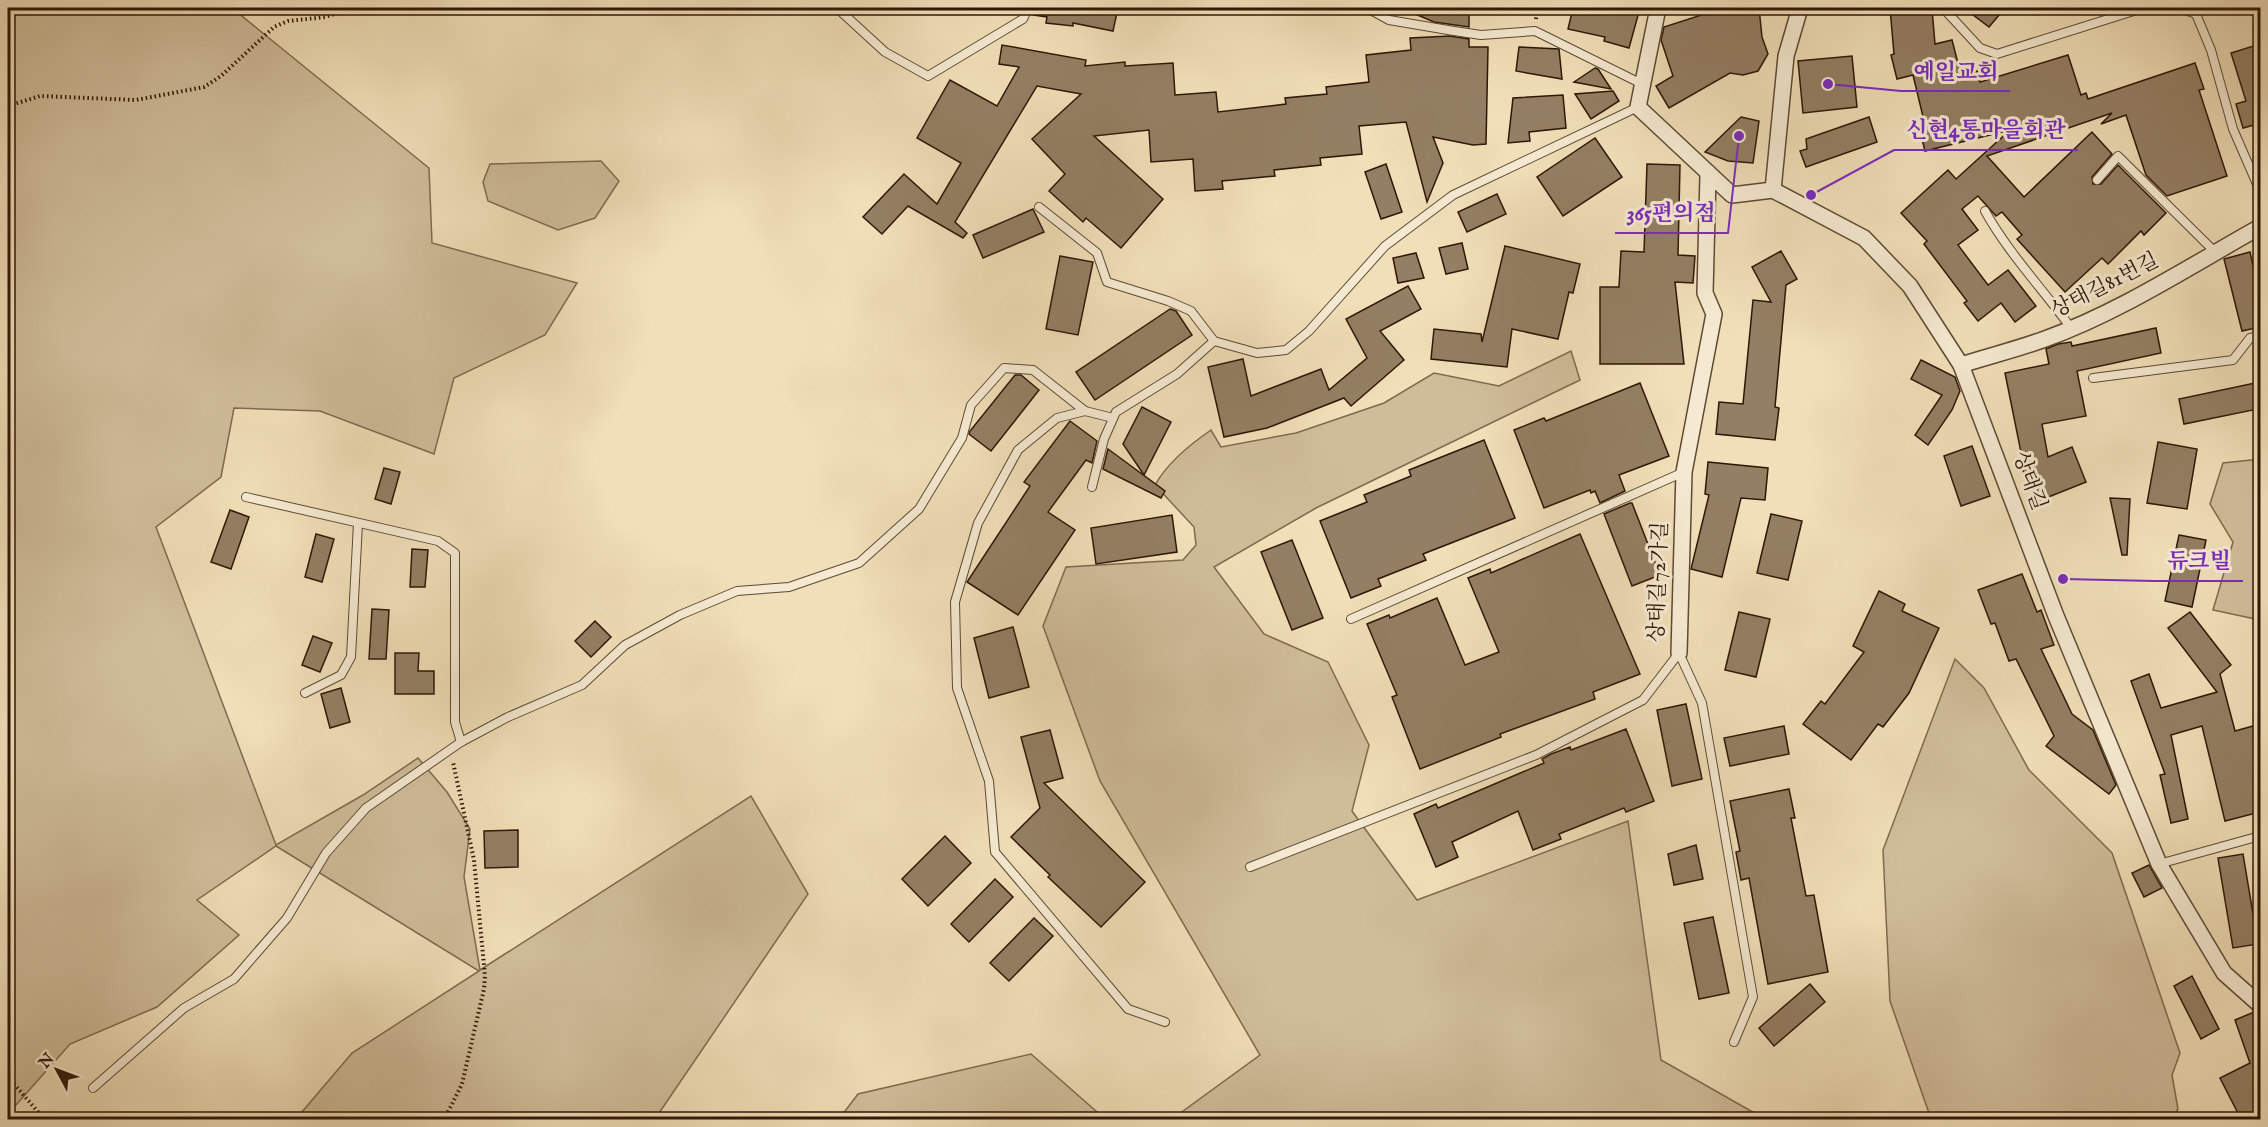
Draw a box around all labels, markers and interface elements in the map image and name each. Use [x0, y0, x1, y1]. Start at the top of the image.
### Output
callout: 예일교회 [1901, 51, 2010, 91]
text: 예일교회 [1913, 59, 1999, 87]
callout: 신현4통마을회관 [1894, 110, 2078, 150]
text: 신현4통마을회관 [1906, 117, 2067, 145]
callout: 365편의점 [1615, 193, 1728, 233]
text: 365편의점 [1626, 200, 1716, 228]
street label: 상태길81번길 [2047, 247, 2163, 325]
street label: 상태길 [2006, 448, 2052, 514]
street label: 상태길72가길 [1643, 521, 1675, 643]
callout: 듀크빌 [2155, 541, 2243, 581]
text: 듀크빌 [2167, 548, 2231, 576]
north arrow [27, 1040, 87, 1100]
text: N [34, 1050, 59, 1074]

